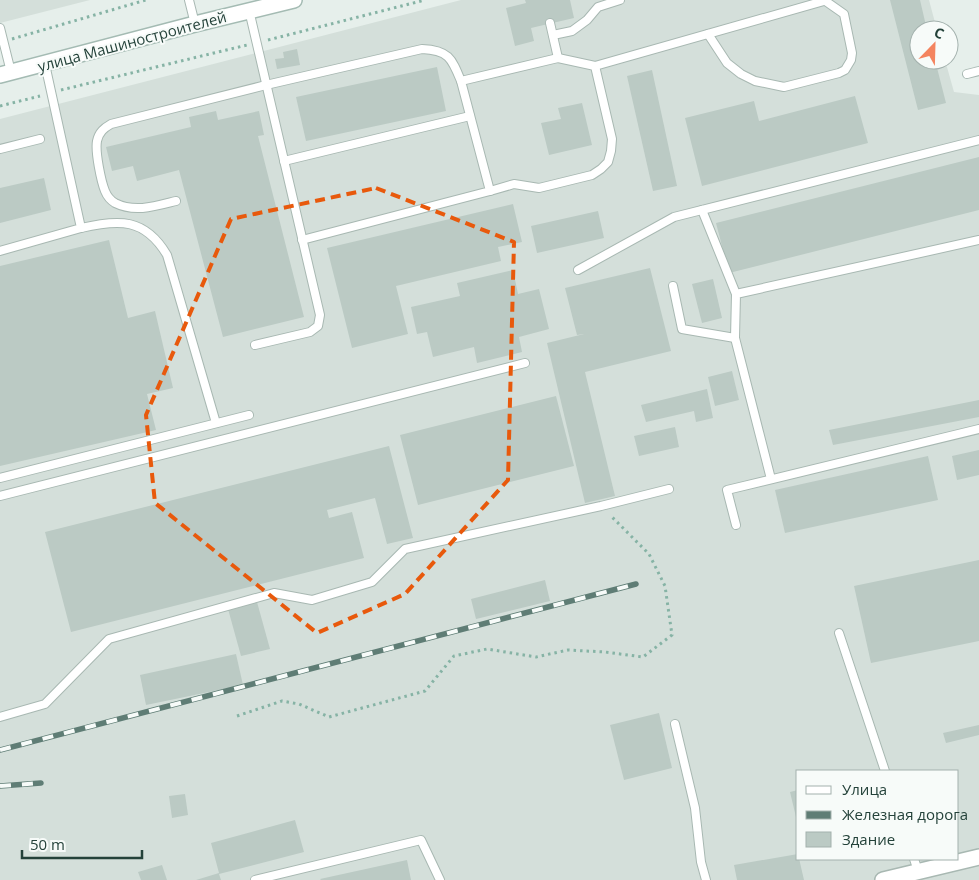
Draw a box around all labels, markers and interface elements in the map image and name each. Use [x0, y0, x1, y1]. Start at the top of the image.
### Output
street label: улица Машиностроителей [35, 6, 229, 76]
north arrow [909, 20, 959, 70]
text: С [931, 22, 947, 43]
legend [796, 770, 959, 860]
text: Улица [842, 779, 887, 799]
text: Железная дорога [842, 804, 968, 824]
scale bar [22, 828, 142, 860]
text: Здание [842, 829, 895, 849]
text: 50 m [30, 834, 65, 854]

